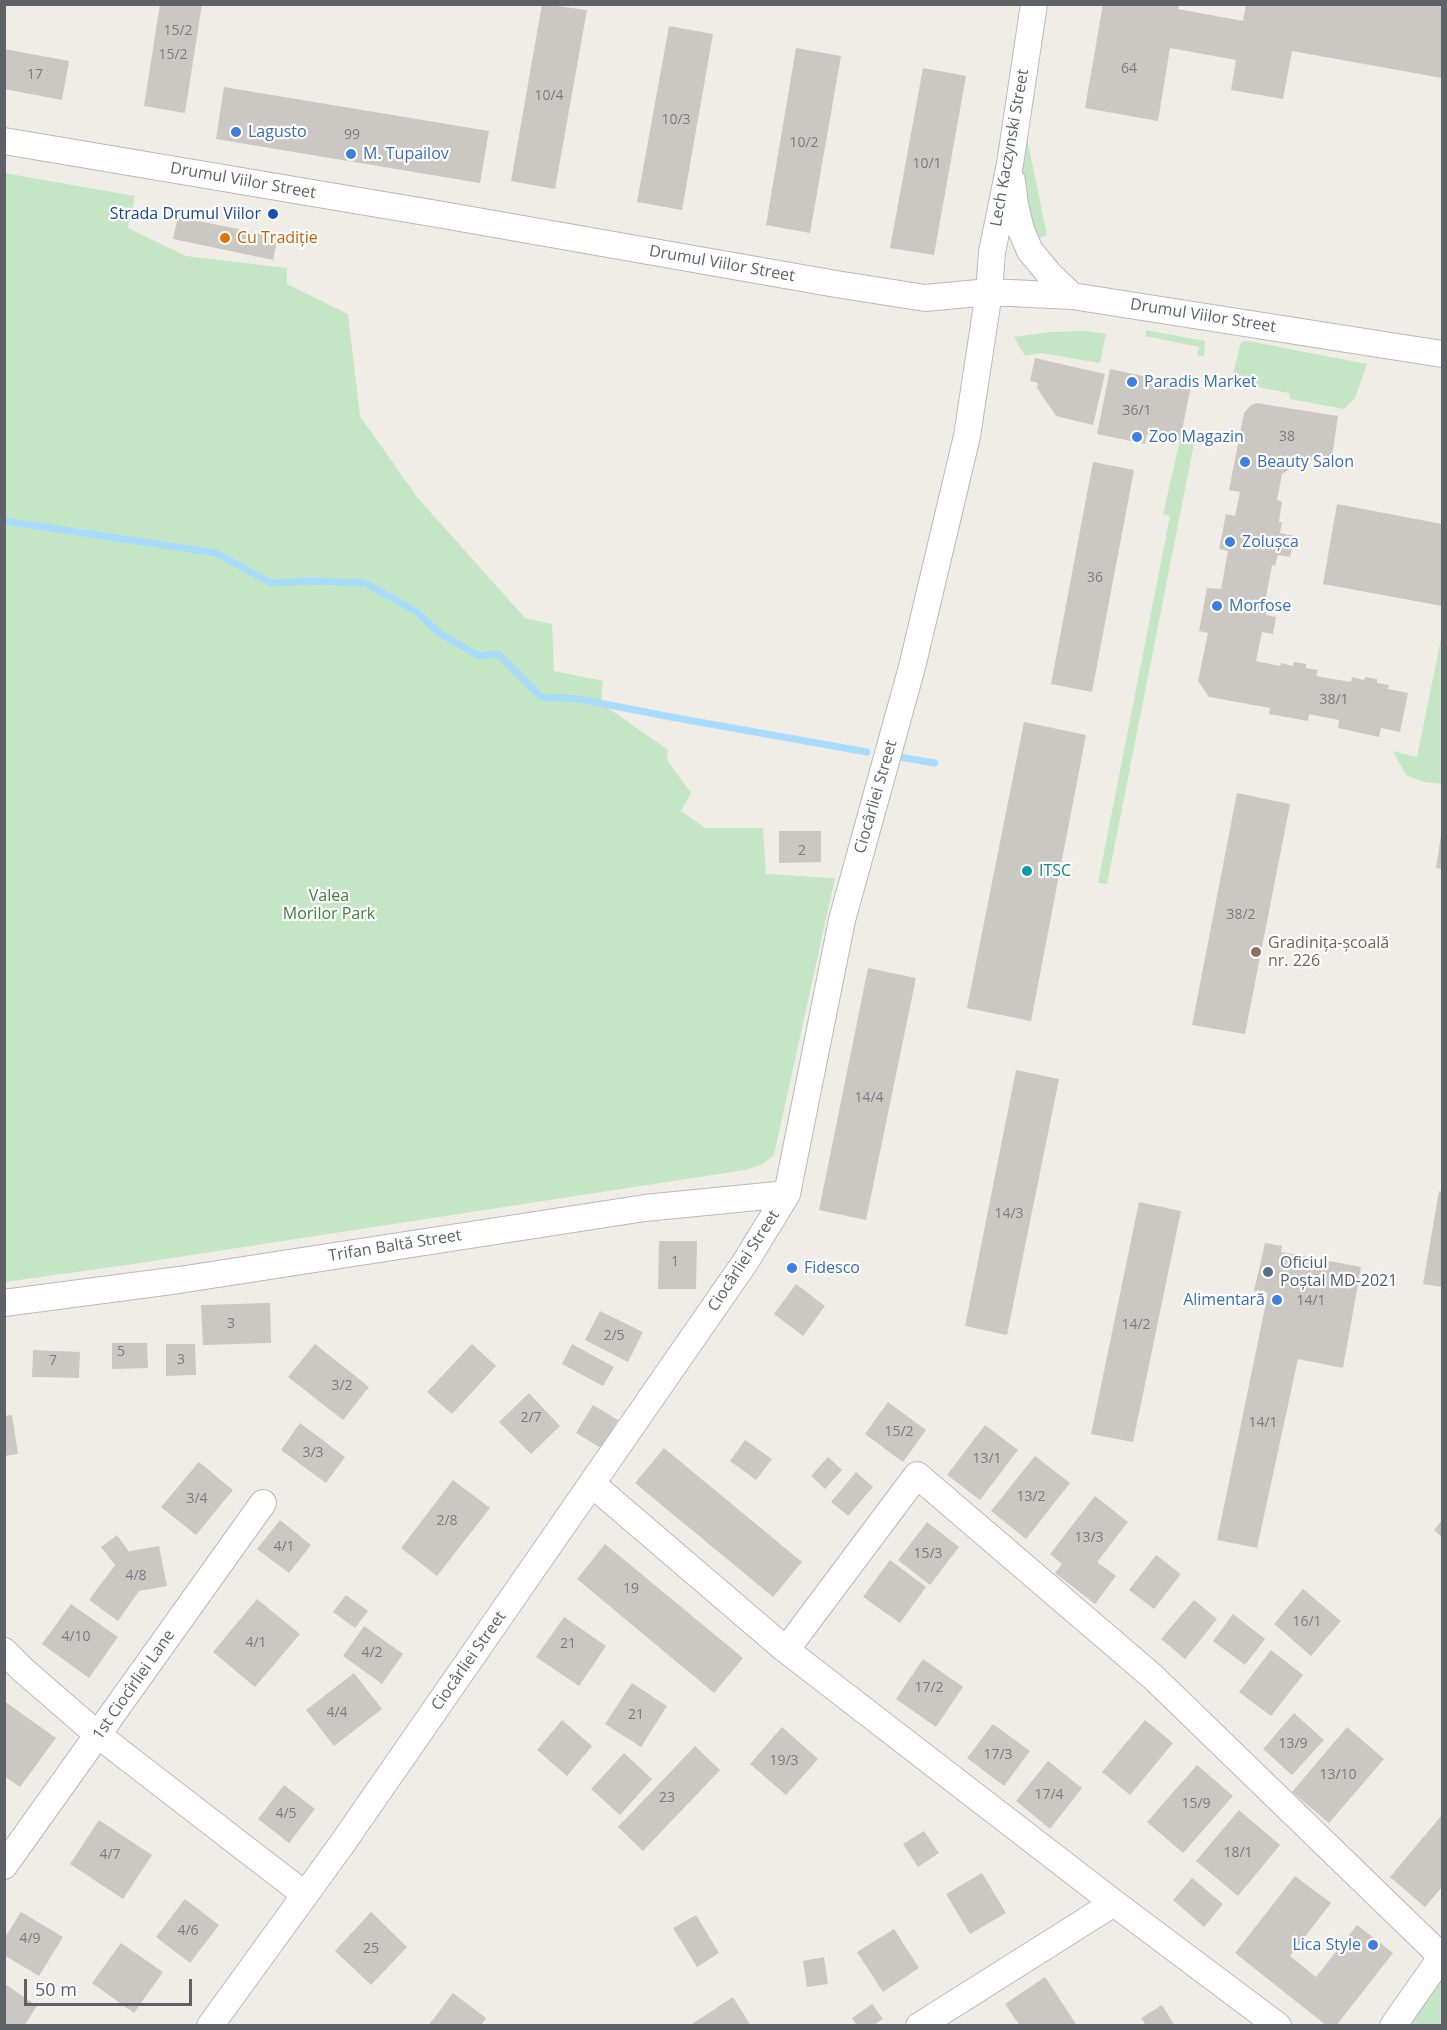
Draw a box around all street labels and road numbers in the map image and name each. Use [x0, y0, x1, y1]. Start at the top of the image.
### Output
street label: Lech Kaczynski Street [987, 68, 1033, 228]
street label: Drumul Viilor Street [169, 159, 317, 203]
street label: Drumul Viilor Street [648, 242, 796, 286]
street label: Drumul Viilor Street [1129, 295, 1277, 337]
street label: Ciocârliei Street [851, 738, 901, 856]
street label: Ciocârliei Street [704, 1207, 784, 1315]
street label: Trifan Baltă Street [327, 1226, 463, 1266]
street label: Ciocârliei Street [428, 1608, 510, 1714]
street label: 1st Ciocîrliei Lane [89, 1626, 179, 1744]

